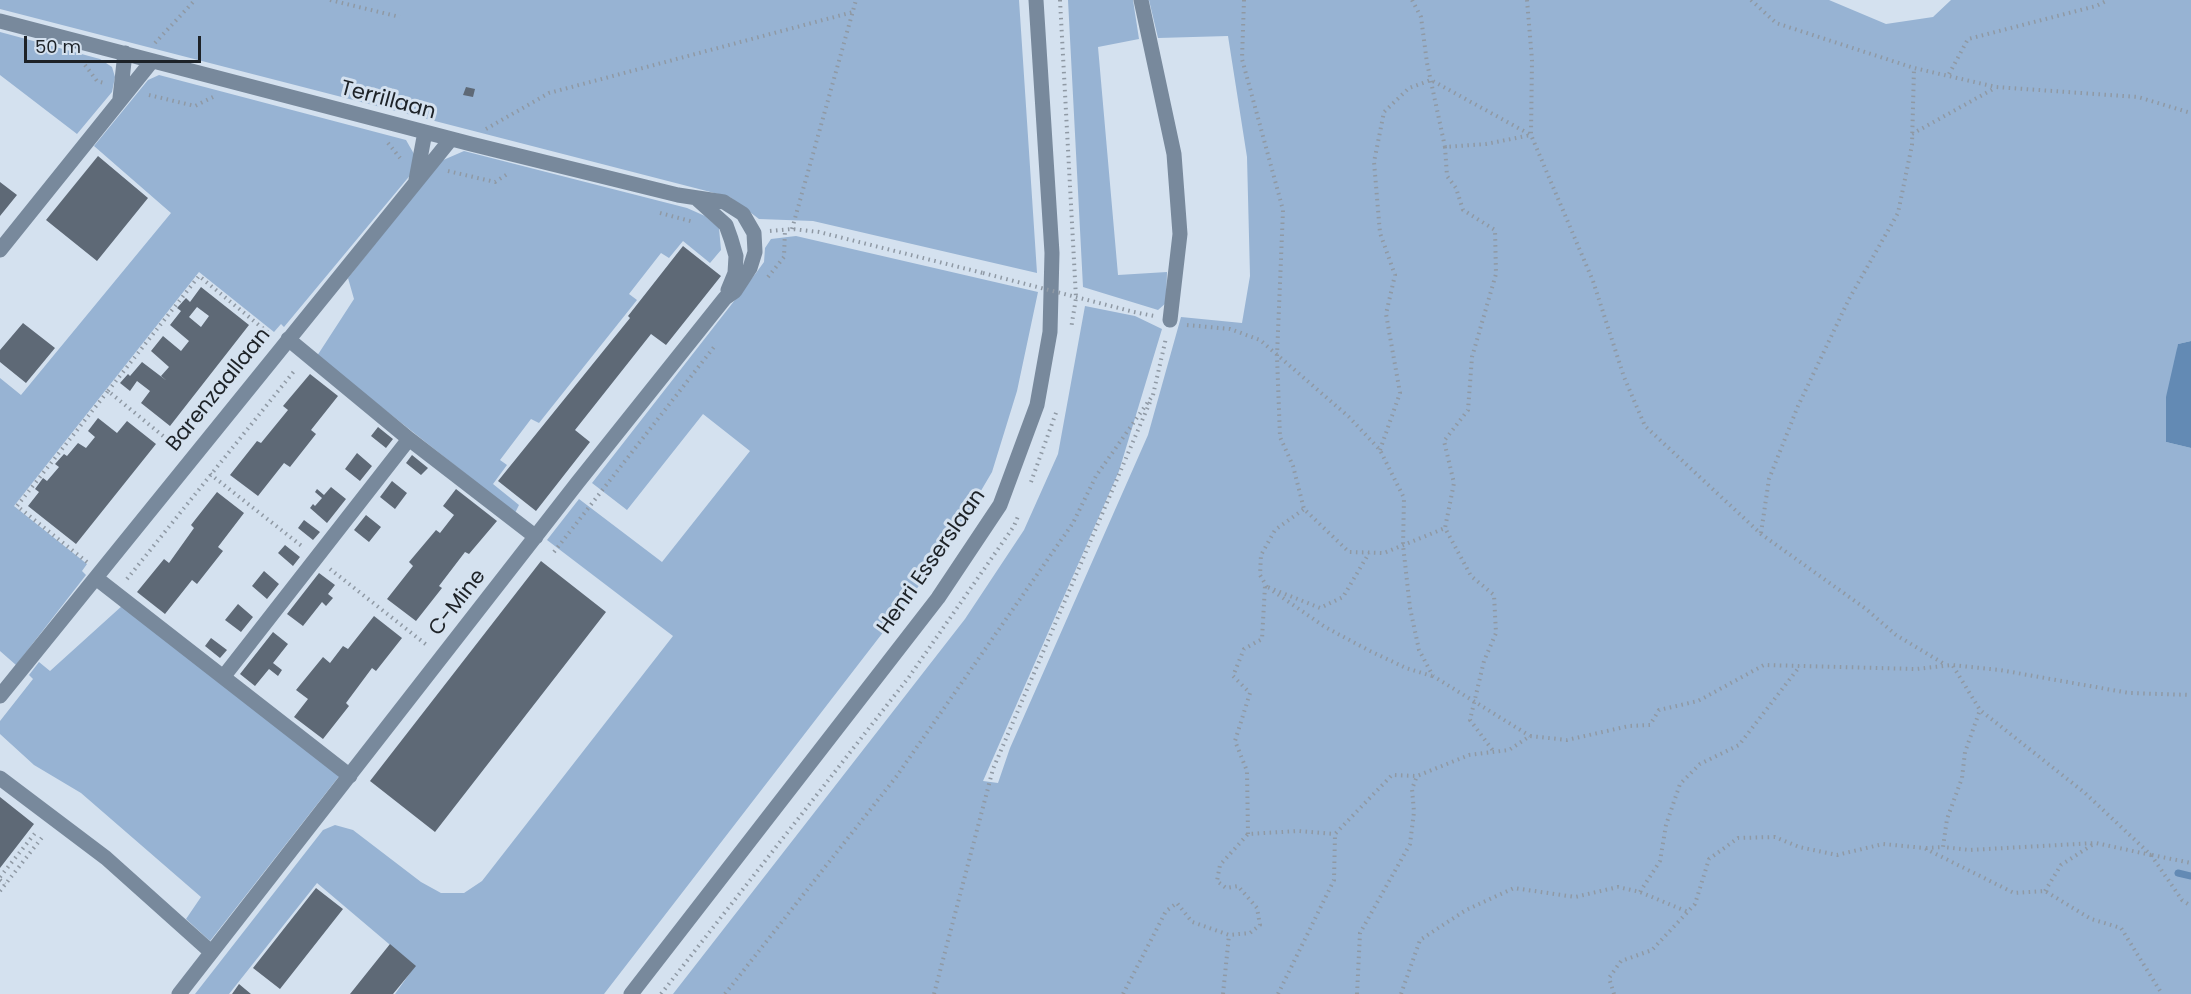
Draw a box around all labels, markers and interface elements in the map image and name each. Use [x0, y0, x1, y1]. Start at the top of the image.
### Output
scale bar [27, 24, 204, 62]
text: 50 m [35, 34, 81, 59]
street label: Terrillaan [338, 76, 438, 126]
street label: Barenzaallaan [162, 323, 276, 457]
street label: Henri Esserslaan [873, 485, 991, 639]
street label: C-Mine [424, 565, 492, 641]

